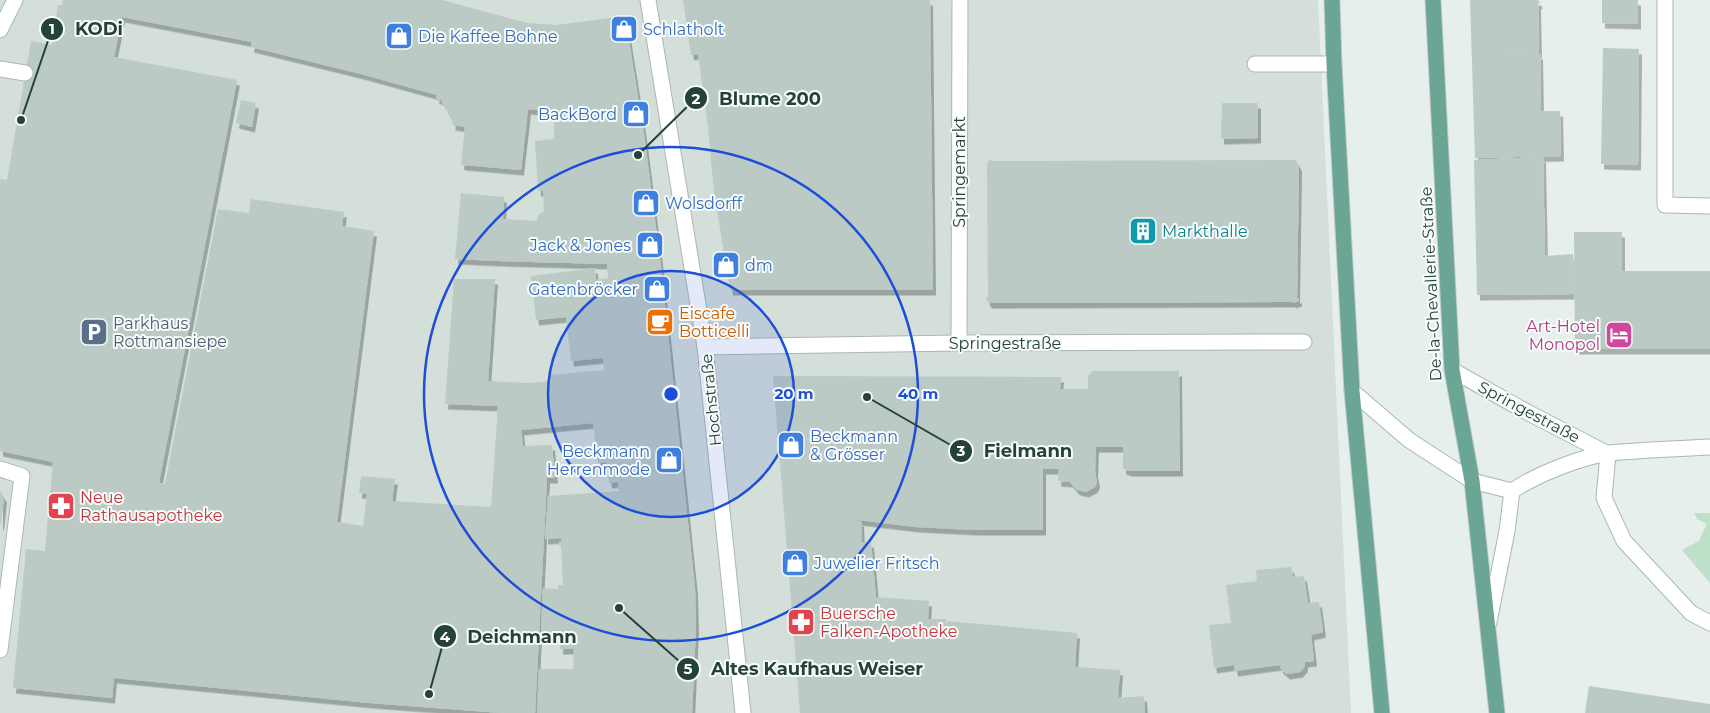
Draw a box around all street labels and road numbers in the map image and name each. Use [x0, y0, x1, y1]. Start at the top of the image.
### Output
street label: Springemarkt [950, 116, 969, 228]
street label: De-la-Chevallerie-Straße [1416, 186, 1446, 382]
street label: Springestraße [949, 334, 1061, 353]
street label: Hochstraße [697, 353, 725, 447]
street label: Springestraße [1475, 377, 1583, 447]

